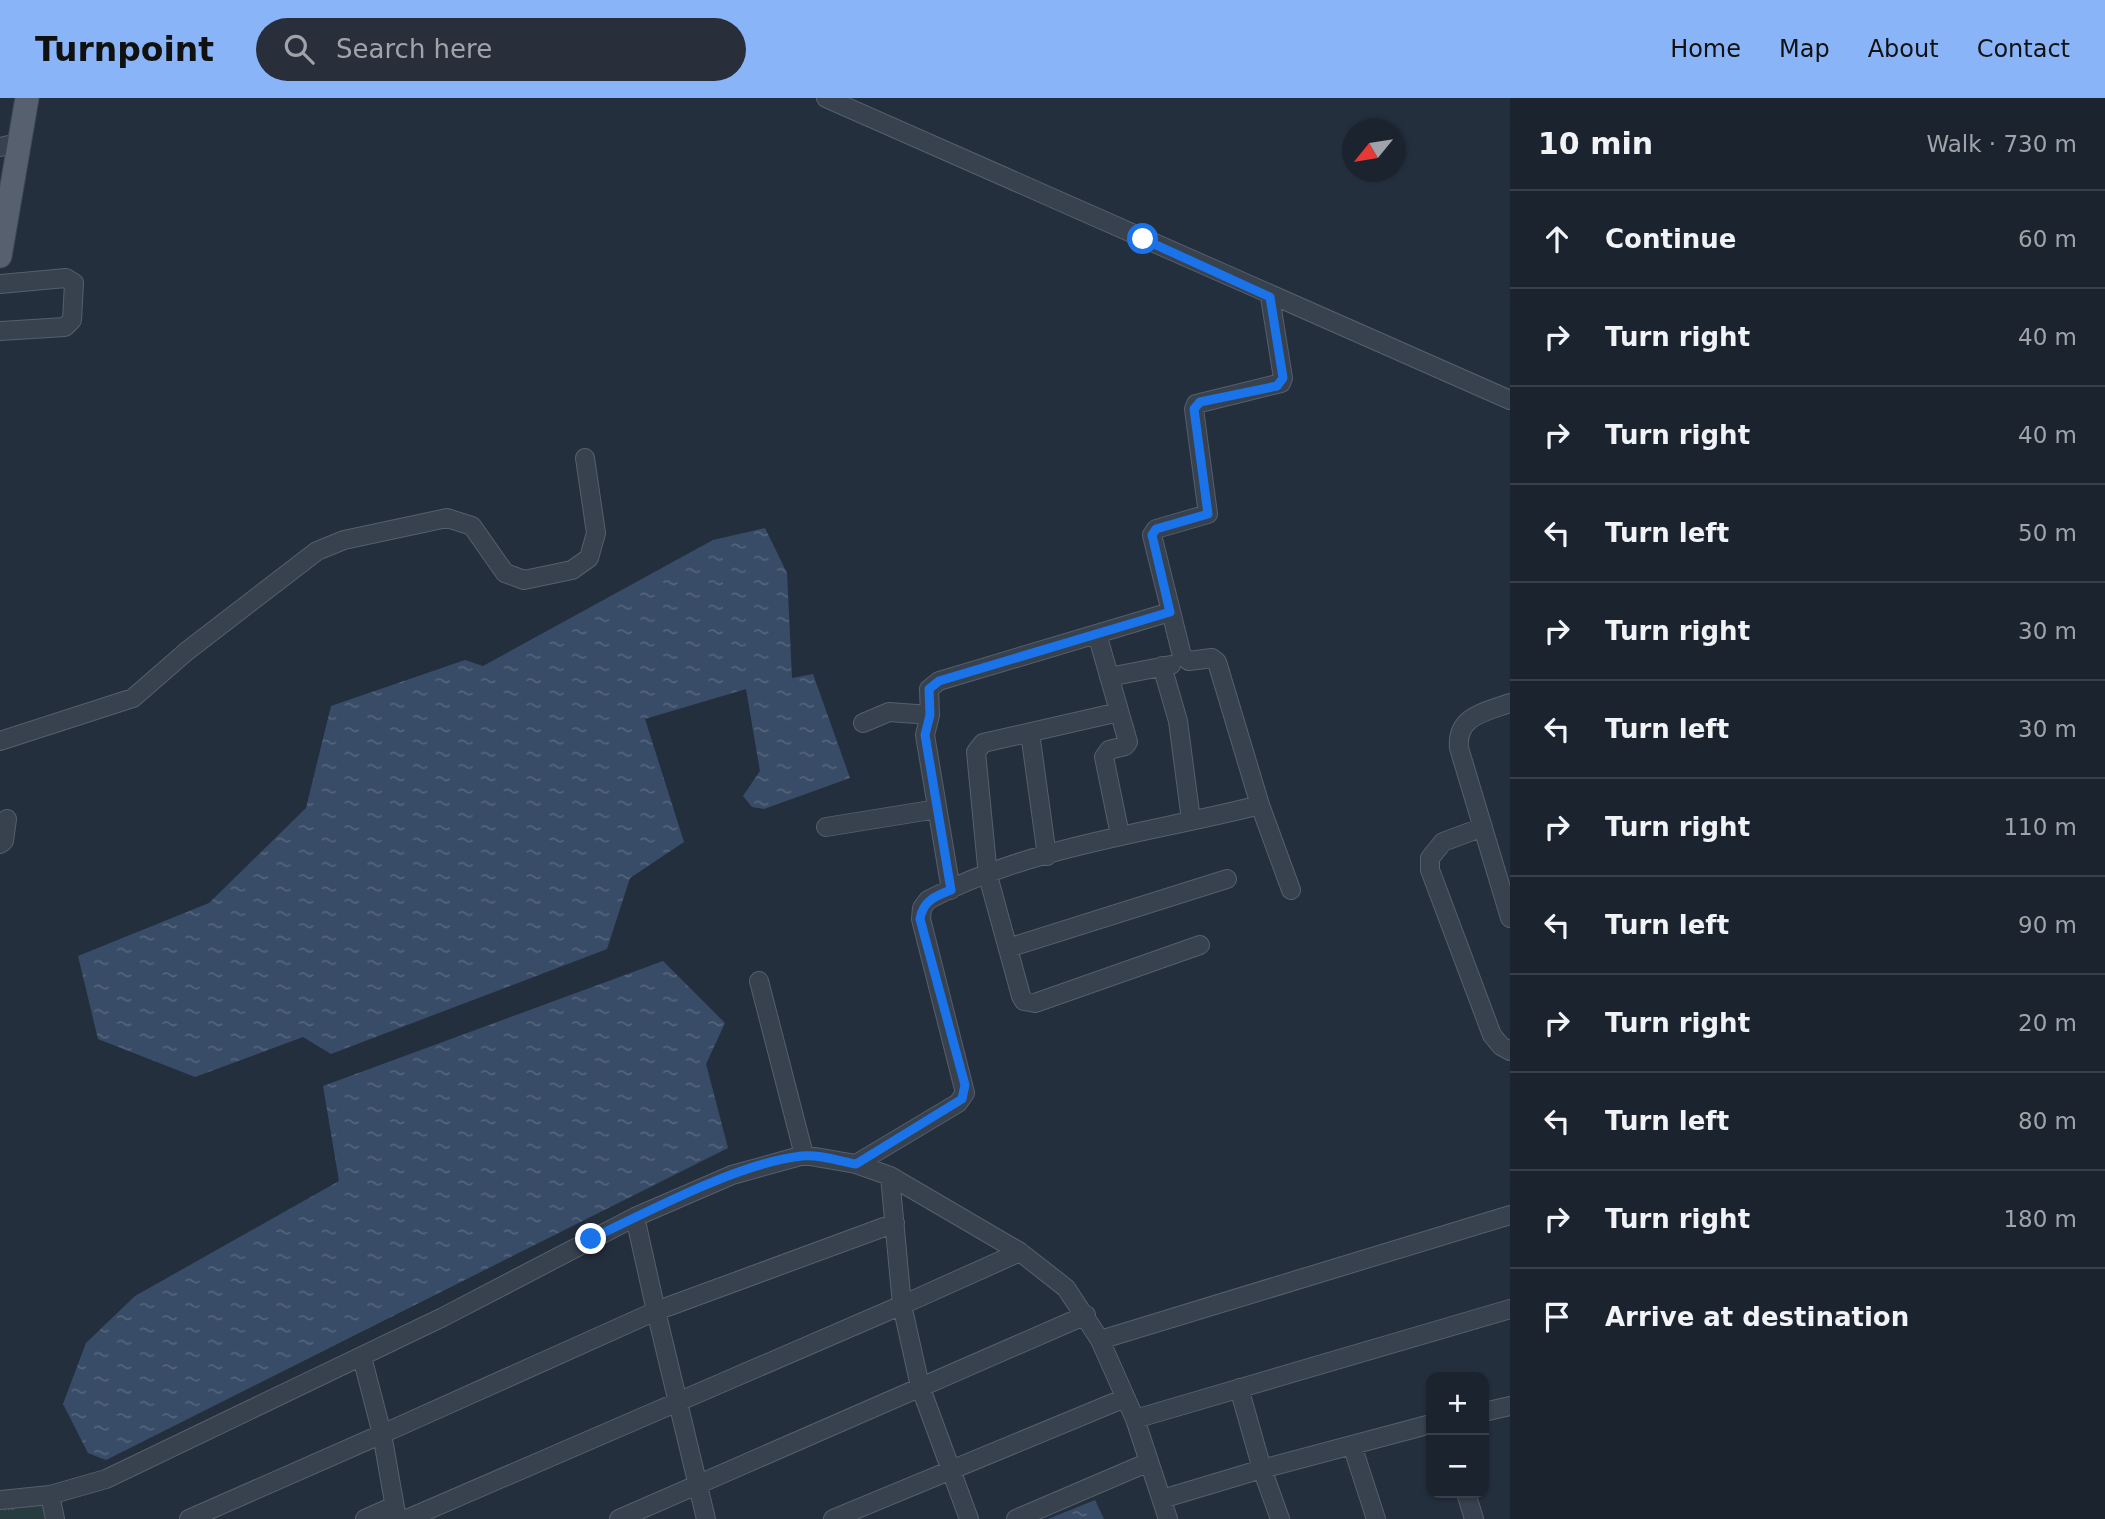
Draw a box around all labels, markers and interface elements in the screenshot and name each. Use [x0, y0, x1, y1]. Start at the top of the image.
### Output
search box [256, 18, 746, 81]
text: Turnpoint [35, 30, 214, 69]
icon: search [280, 30, 318, 68]
text: Search here [336, 34, 492, 64]
text: Home [1670, 35, 1741, 63]
text: Map [1779, 35, 1830, 63]
text: About [1868, 35, 1939, 63]
text: Contact [1977, 35, 2070, 63]
north arrow [1342, 119, 1405, 182]
text: 10 min [1538, 126, 1653, 161]
text: Walk · 730 m [1926, 131, 2077, 157]
icon: ahead [1538, 220, 1576, 258]
route start [1127, 223, 1158, 254]
text: Continue [1605, 224, 1736, 254]
text: 60 m [2018, 226, 2077, 252]
icon: right [1538, 318, 1576, 356]
text: Turn right [1605, 322, 1750, 352]
text: 40 m [2018, 324, 2077, 350]
icon: right [1538, 416, 1576, 454]
text: Turn right [1605, 420, 1750, 450]
text: 40 m [2018, 422, 2077, 448]
icon: left [1538, 514, 1576, 552]
text: Turn left [1605, 518, 1729, 548]
text: 50 m [2018, 520, 2077, 546]
icon: right [1538, 612, 1576, 650]
text: Turn right [1605, 616, 1750, 646]
text: 30 m [2018, 618, 2077, 644]
icon: left [1538, 710, 1576, 748]
text: Turn left [1605, 714, 1729, 744]
text: 30 m [2018, 716, 2077, 742]
icon: right [1538, 808, 1576, 846]
text: Turn right [1605, 812, 1750, 842]
text: 110 m [2003, 814, 2077, 840]
icon: left [1538, 906, 1576, 944]
text: Turn left [1605, 910, 1729, 940]
text: 90 m [2018, 912, 2077, 938]
icon: right [1538, 1004, 1576, 1042]
text: Turn right [1605, 1008, 1750, 1038]
text: 20 m [2018, 1010, 2077, 1036]
icon: left [1538, 1102, 1576, 1140]
text: Turn left [1605, 1106, 1729, 1136]
text: 80 m [2018, 1108, 2077, 1134]
icon: right [1538, 1200, 1576, 1238]
text: Turn right [1605, 1204, 1750, 1234]
text: 180 m [2003, 1206, 2077, 1232]
route end [575, 1223, 606, 1254]
icon: arrive [1538, 1298, 1576, 1336]
text: Arrive at destination [1605, 1302, 1909, 1332]
map controls [1426, 1372, 1489, 1498]
button: + [1426, 1372, 1489, 1435]
button: − [1426, 1435, 1489, 1498]

